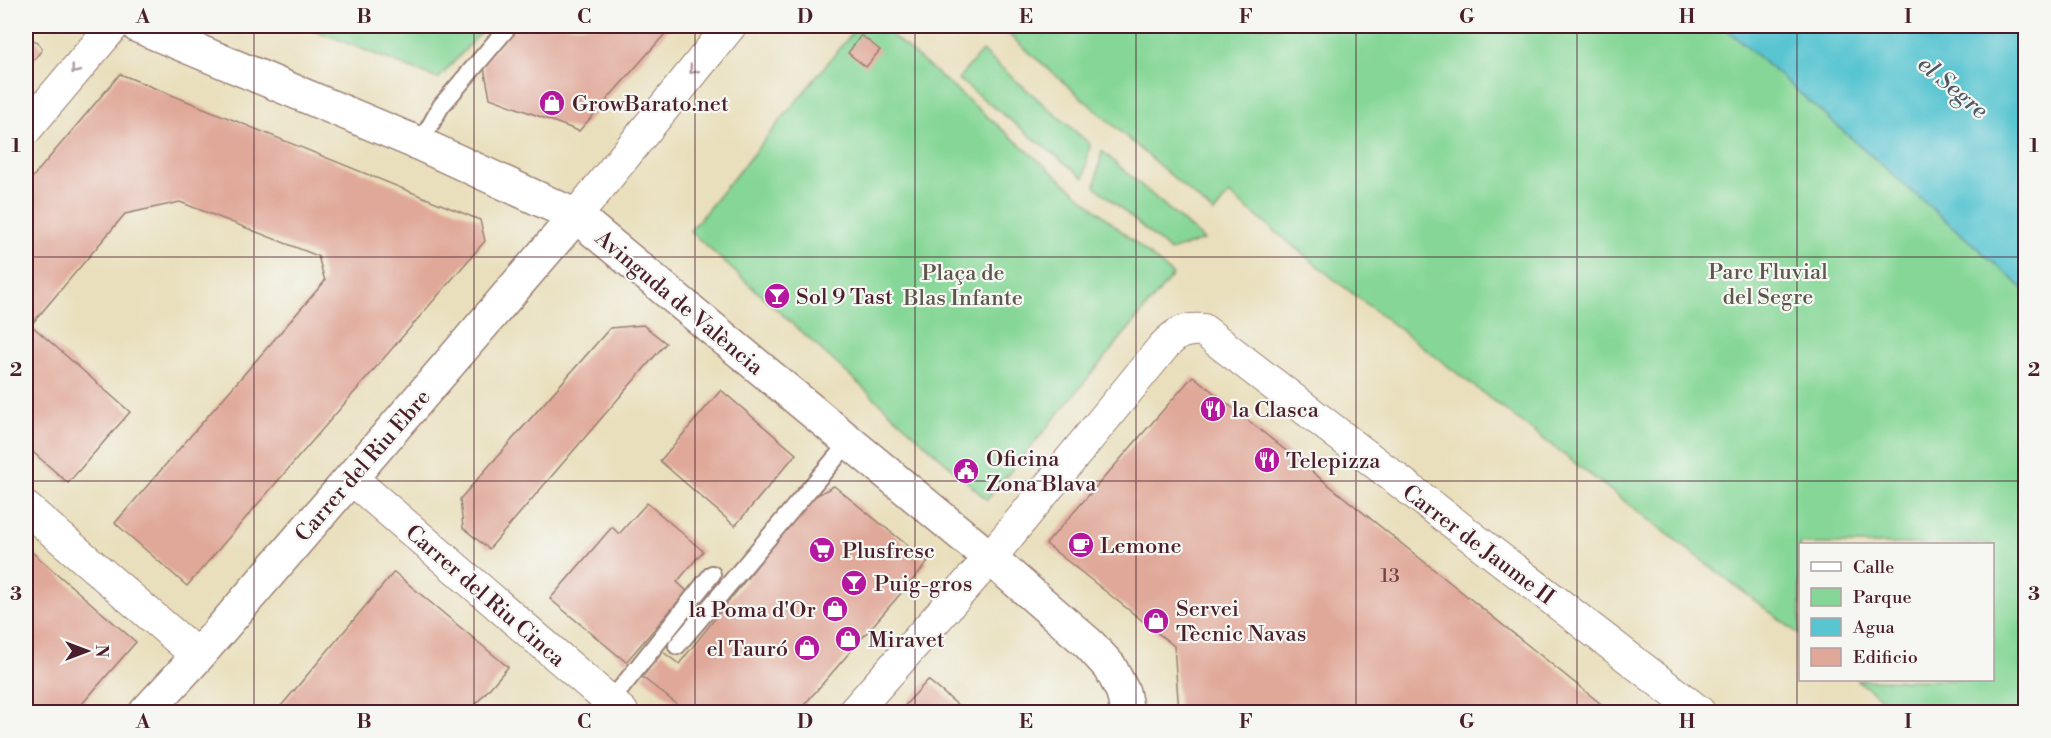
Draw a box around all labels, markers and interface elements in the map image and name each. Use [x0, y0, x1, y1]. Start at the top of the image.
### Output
text: A [135, 5, 151, 30]
text: B [356, 5, 372, 30]
text: C [577, 5, 591, 30]
text: D [797, 5, 813, 30]
text: E [1019, 5, 1033, 30]
text: F [1239, 5, 1253, 30]
text: G [1459, 5, 1475, 30]
text: H [1679, 5, 1696, 30]
text: I [1904, 5, 1912, 30]
water label: el Segre [1911, 50, 1994, 126]
one-way arrow [71, 63, 82, 74]
one-way arrow [689, 64, 700, 75]
shop icon: GrowBarato.net [537, 88, 567, 118]
place label: GrowBarato.net [572, 91, 729, 118]
text: 1 [11, 134, 21, 159]
text: 1 [2029, 134, 2039, 159]
street label: Avinguda de València [589, 224, 769, 382]
park label: Parc Fluvial del Segre [1708, 259, 1828, 311]
park label: Plaça de Blas Infante [902, 260, 1023, 312]
bar icon: Sol 9 Tast [762, 281, 792, 311]
place label: Sol 9 Tast [796, 284, 893, 311]
text: 2 [10, 358, 22, 383]
text: 2 [2028, 358, 2040, 383]
street label: Carrer del Riu Ebre [290, 384, 437, 548]
restaurant icon: la Clasca [1198, 394, 1228, 424]
place label: la Clasca [1232, 397, 1320, 424]
restaurant icon: Telepizza [1252, 445, 1282, 475]
place label: Oficina Zona Blava [986, 446, 1097, 498]
place label: Telepizza [1286, 448, 1381, 475]
public building icon: Oficina Zona Blava [951, 456, 981, 486]
street label: Carrer de Jaume II [1397, 479, 1560, 612]
street label: Carrer del Riu Cinca [400, 519, 571, 673]
cafe icon: Lemone [1066, 530, 1096, 560]
place label: Lemone [1100, 533, 1182, 560]
supermarket icon: Plusfresc [807, 535, 837, 565]
place label: Plusfresc [842, 538, 935, 565]
legend [1799, 543, 1994, 681]
text: Calle [1853, 556, 1894, 579]
house number: 13 [1380, 564, 1400, 589]
bar icon: Puig-gros [839, 568, 869, 598]
place label: Puig-gros [874, 571, 972, 598]
text: 3 [10, 582, 22, 607]
text: 3 [2028, 582, 2040, 607]
text: Parque [1853, 586, 1912, 609]
shop icon: la Poma d'Or [820, 594, 850, 624]
place label: Servei Tècnic Navas [1176, 596, 1306, 648]
place label: la Poma d'Or [689, 597, 816, 624]
shop icon: Servei Tècnic Navas [1141, 606, 1171, 636]
text: Agua [1852, 616, 1895, 639]
north arrow [57, 621, 117, 681]
shop icon: Miravet [833, 624, 863, 654]
place label: Miravet [868, 627, 945, 654]
shop icon: el Tauró [792, 633, 822, 663]
place label: el Tauró [706, 636, 788, 663]
text: N [91, 645, 111, 658]
text: Edificio [1853, 646, 1918, 669]
text: A [135, 710, 151, 735]
text: B [356, 710, 372, 735]
text: C [577, 710, 591, 735]
text: D [797, 710, 813, 735]
text: E [1019, 710, 1033, 735]
text: F [1239, 710, 1253, 735]
text: G [1459, 710, 1475, 735]
text: H [1679, 710, 1696, 735]
text: I [1904, 710, 1912, 735]

